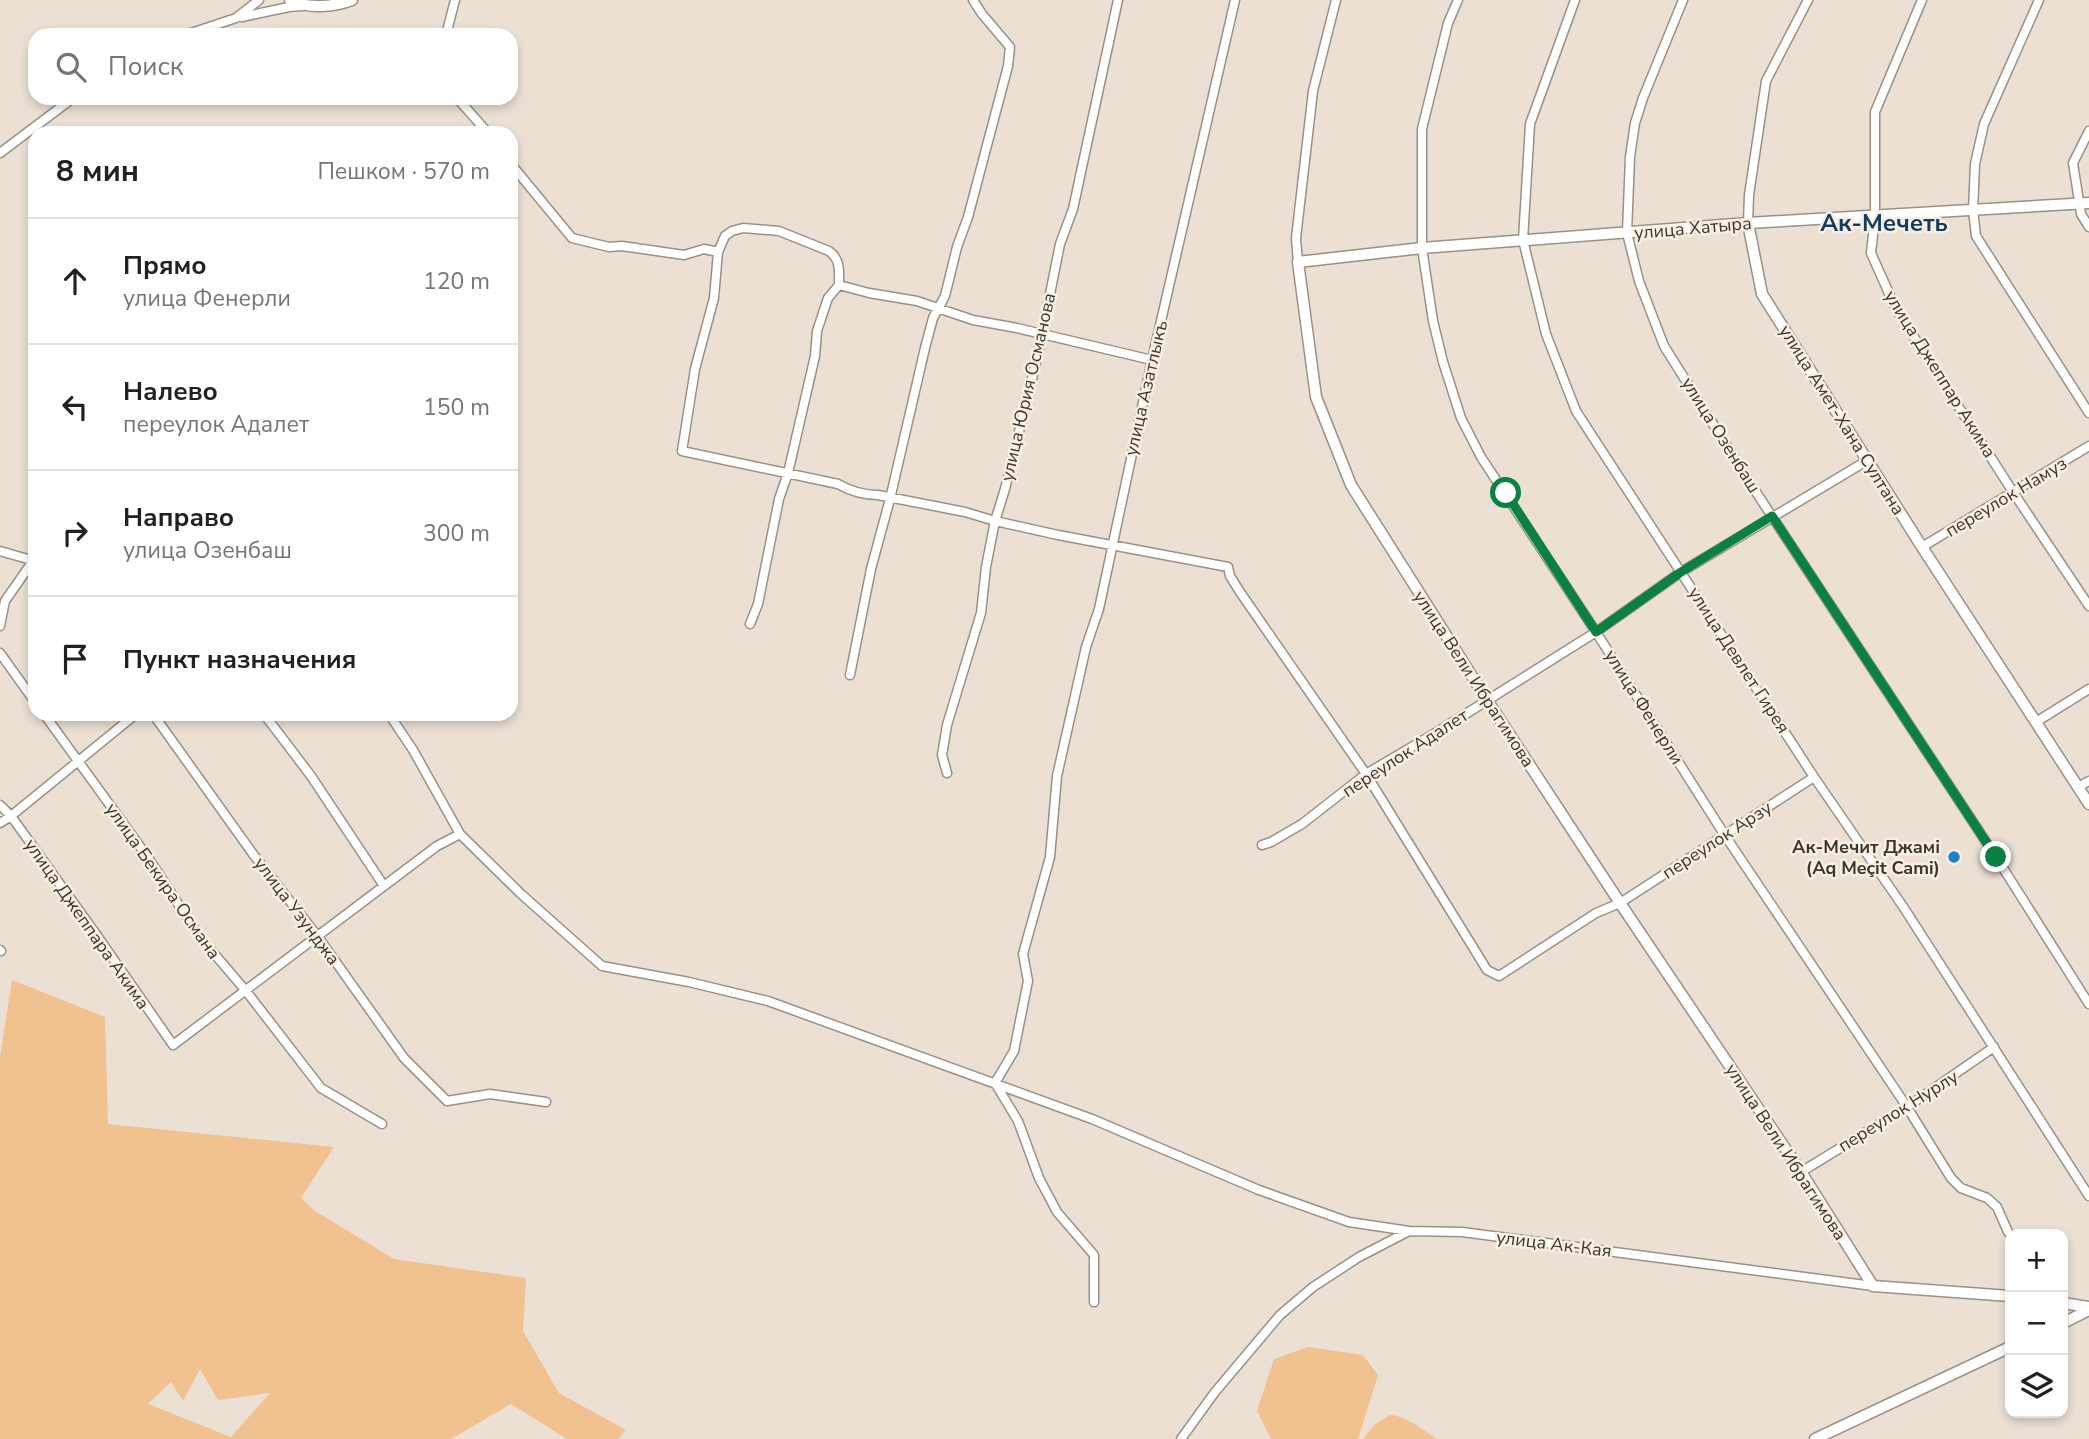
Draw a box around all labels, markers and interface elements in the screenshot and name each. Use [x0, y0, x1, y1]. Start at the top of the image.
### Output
search box [28, 28, 518, 105]
icon: search [52, 48, 90, 86]
text: Поиск [108, 49, 184, 84]
text: 8 мин [56, 151, 139, 192]
text: Пешком · 570 m [317, 156, 490, 187]
district label: Ак-Мечеть [1820, 207, 1948, 239]
street label: улица Хатыра [1633, 211, 1753, 245]
text: Прямо [123, 248, 207, 283]
icon: ahead [56, 262, 94, 300]
text: 120 m [423, 266, 490, 297]
text: улица Фенерли [123, 283, 291, 314]
street label: улица Джеппар Акима [1879, 286, 2001, 462]
street label: улица Юрия Османова [995, 290, 1061, 484]
street label: улица Азатлыкъ [1119, 318, 1173, 458]
street label: улица Амет-Хана Султана [1774, 320, 1910, 520]
street label: улица Озенбаш [1676, 373, 1766, 497]
text: Налево [123, 374, 218, 409]
icon: left [56, 388, 94, 426]
text: 150 m [423, 392, 490, 423]
text: переулок Адалет [123, 409, 309, 440]
street label: переулок Намуз [1941, 451, 2071, 543]
route start [1490, 477, 1521, 508]
text: Направо [123, 500, 234, 535]
icon: right [56, 514, 94, 552]
text: 300 m [423, 518, 490, 549]
text: улица Озенбаш [123, 535, 292, 566]
street label: улица Девлет Гирея [1683, 582, 1795, 738]
street label: улица Вели Ибрагимова [1408, 586, 1540, 772]
icon: arrive [56, 640, 94, 678]
text: Пункт назначения [123, 642, 356, 677]
street label: улица Фенерли [1599, 645, 1689, 769]
street label: переулок Адалет [1337, 703, 1473, 803]
street label: переулок Арзу [1658, 795, 1777, 884]
street label: улица Бекира Османа [100, 798, 226, 964]
street label: улица Джеппара Акима [19, 834, 155, 1014]
place label: Ак-Мечит Джамі (Aq Meçit Cami) [1792, 835, 1940, 880]
route end [1980, 841, 2011, 872]
marker: Ак-Мечит Джамі (Aq Meçit Cami) [1946, 849, 1962, 865]
street label: улица Узунджа [249, 852, 345, 970]
street label: улица Вели Ибрагимова [1720, 1059, 1852, 1245]
street label: переулок Нурлу [1833, 1064, 1963, 1158]
street label: улица Ак-Кая [1495, 1225, 1613, 1263]
map controls [2005, 1229, 2068, 1418]
button: + [2005, 1229, 2068, 1292]
button: − [2005, 1292, 2068, 1355]
button: layers [2005, 1355, 2068, 1418]

